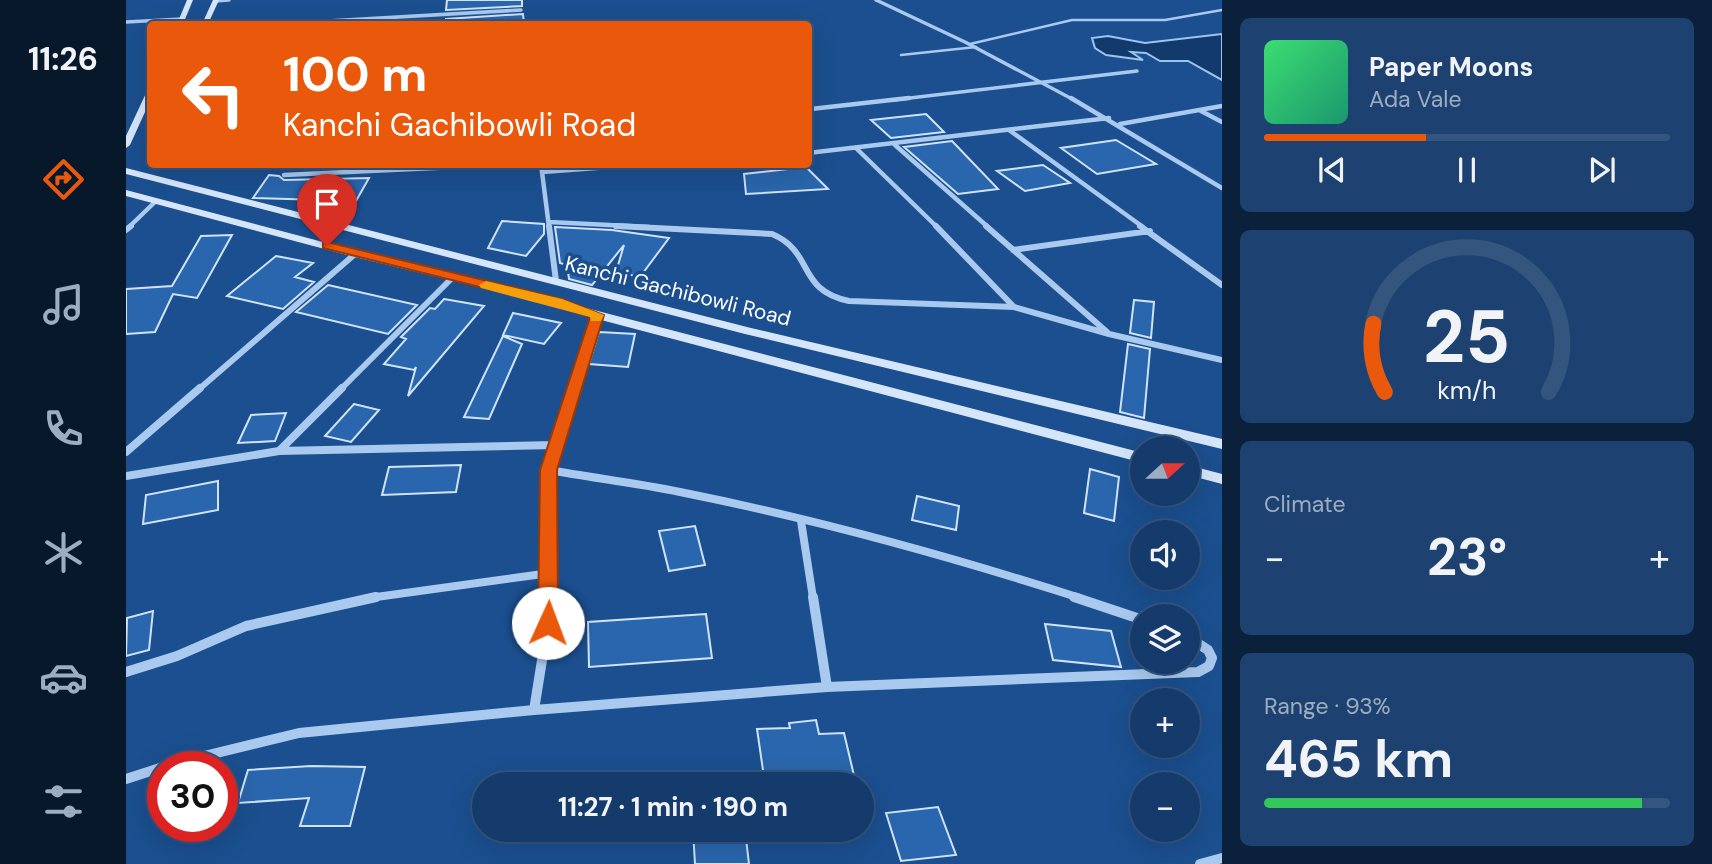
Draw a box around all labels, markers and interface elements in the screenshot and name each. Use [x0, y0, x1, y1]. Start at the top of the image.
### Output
text: 11:26 [28, 38, 98, 80]
text: 100 m [283, 42, 427, 106]
icon: left [168, 49, 259, 140]
text: Paper Moons [1369, 50, 1533, 84]
text: Ada Vale [1369, 84, 1462, 114]
text: Kanchi Gachibowli Road [283, 104, 636, 146]
icon: previous [1313, 151, 1351, 189]
icon: pause [1448, 151, 1486, 189]
icon: next [1583, 151, 1621, 189]
icon: directions [39, 155, 88, 204]
pin [297, 174, 357, 246]
icon: arrive [308, 185, 346, 223]
street label: Kanchi Gachibowli Road [562, 249, 794, 333]
icon: music [39, 280, 88, 329]
text: 25 [1423, 291, 1511, 386]
text: km/h [1437, 374, 1497, 407]
icon: phone [39, 404, 88, 453]
north arrow [1130, 436, 1200, 506]
map controls [1130, 436, 1200, 842]
text: Climate [1264, 489, 1346, 519]
button: sound [1130, 520, 1200, 590]
text: 23° [1427, 523, 1507, 591]
icon: climate [39, 528, 88, 577]
text: − [1264, 533, 1285, 583]
text: + [1649, 533, 1670, 583]
position arrow [511, 586, 585, 660]
button: layers [1130, 604, 1200, 674]
icon: car [39, 653, 88, 702]
button: + [1130, 688, 1200, 758]
text: Range · 93% [1264, 691, 1391, 721]
text: 465 km [1264, 725, 1453, 793]
speed limit sign: 30 [147, 751, 238, 842]
button: − [1130, 772, 1200, 842]
icon: filters [39, 777, 88, 826]
text: 11:27 · 1 min · 190 m [558, 790, 788, 824]

